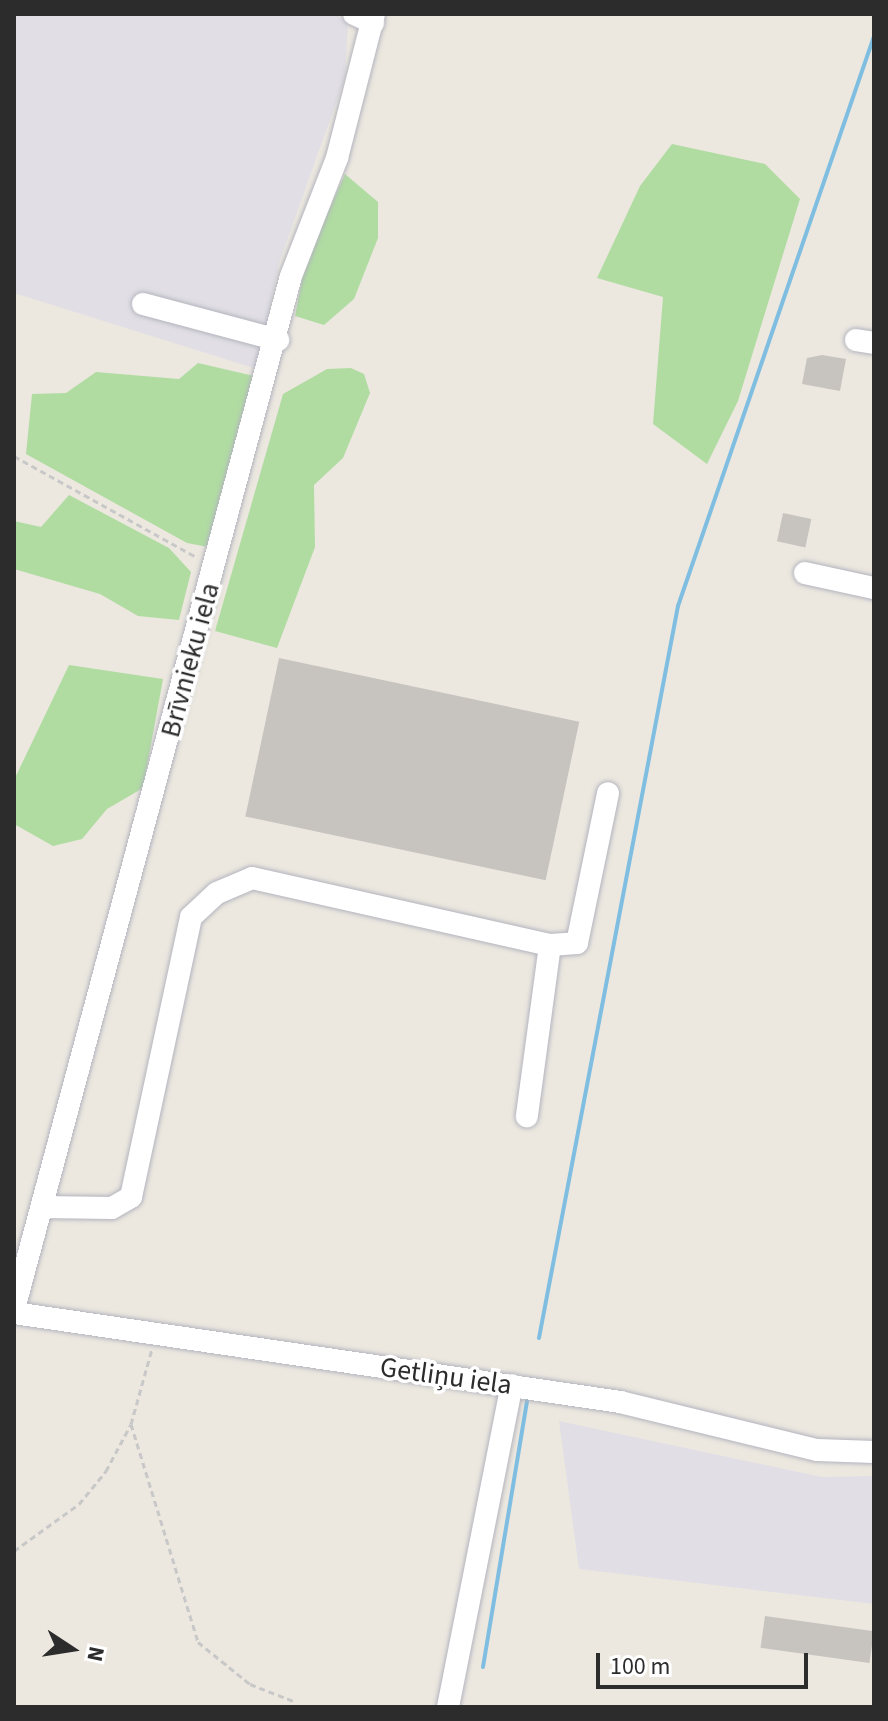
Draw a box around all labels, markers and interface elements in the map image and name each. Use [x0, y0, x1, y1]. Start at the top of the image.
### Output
street label: Brīvnieku iela [153, 579, 227, 741]
street label: Getliņu iela [378, 1350, 514, 1402]
north arrow [32, 1609, 112, 1689]
scale bar [600, 1637, 812, 1687]
text: N [78, 1643, 113, 1664]
text: 100 m [610, 1649, 670, 1684]

